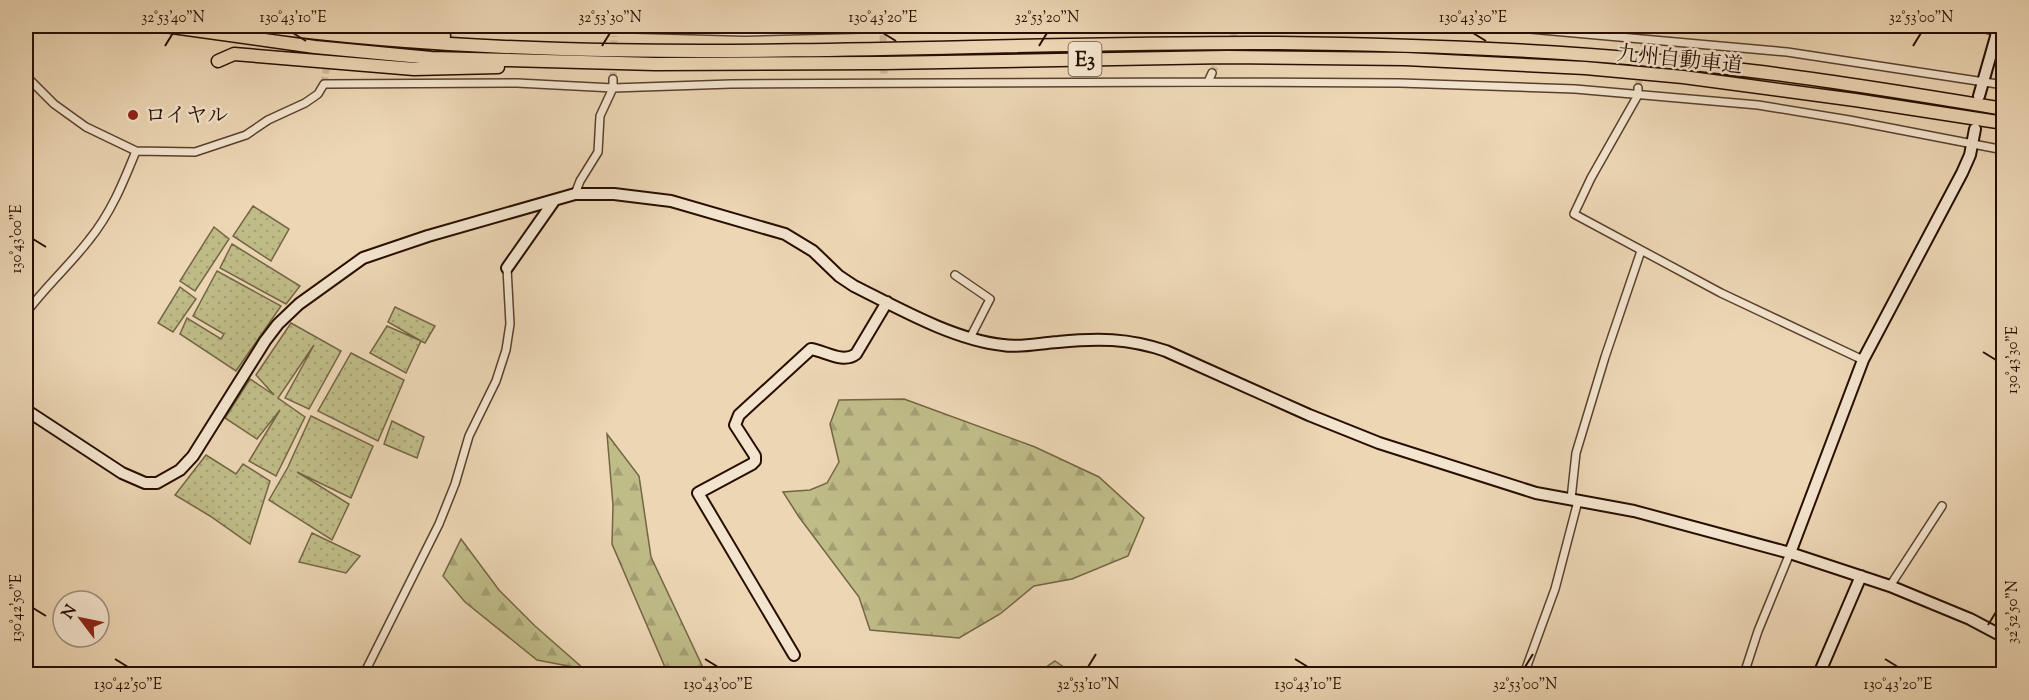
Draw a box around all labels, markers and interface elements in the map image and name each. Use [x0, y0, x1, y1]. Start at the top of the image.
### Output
text: 32°53'40"N [141, 8, 205, 29]
text: 130°43'10"E [260, 8, 326, 29]
text: 32°53'30"N [578, 8, 642, 29]
text: 130°43'20"E [849, 8, 917, 29]
text: 32°53'20"N [1015, 8, 1079, 29]
text: 130°43'30"E [1439, 8, 1507, 29]
text: 32°53'00"N [1889, 8, 1953, 29]
street label: 九州自動車道 [1616, 39, 1744, 82]
road number: E3 [1068, 42, 1102, 76]
place label: ロイヤル [145, 102, 228, 132]
marker: ロイヤル [126, 108, 140, 122]
text: 130°43'00"E [7, 204, 28, 274]
text: 130°43'30"E [2003, 326, 2024, 394]
text: 130°42'50"E [7, 574, 28, 642]
text: 32°52'50"N [2003, 580, 2024, 644]
north arrow [51, 589, 111, 649]
text: N [57, 601, 84, 624]
text: 130°42'50"E [94, 675, 162, 696]
text: 130°43'00"E [683, 675, 753, 696]
text: 32°53'10"N [1057, 675, 1119, 696]
text: 130°43'10"E [1275, 675, 1341, 696]
text: 32°53'00"N [1493, 675, 1557, 696]
text: 130°43'20"E [1864, 675, 1932, 696]

